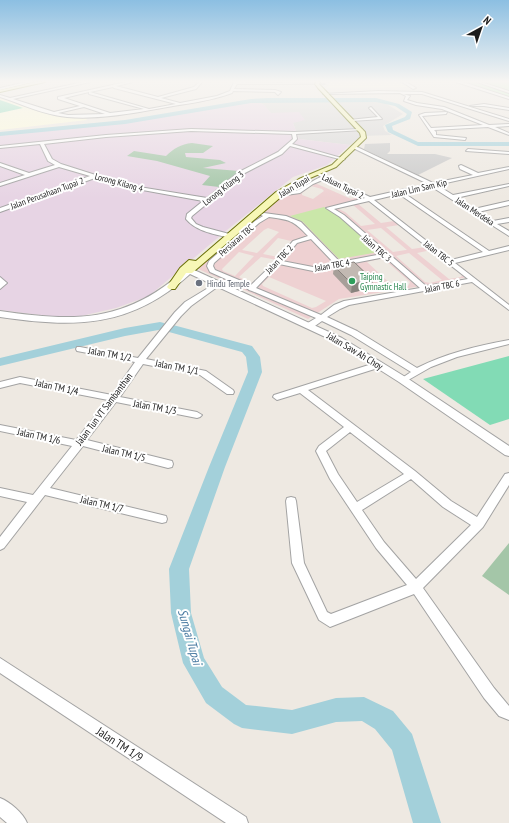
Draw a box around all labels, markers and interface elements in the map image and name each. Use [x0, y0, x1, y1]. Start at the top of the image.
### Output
north arrow [461, 8, 501, 48]
text: N [481, 13, 494, 28]
street label: Lorong Kilang 3 [200, 169, 246, 207]
street label: Lorong Kilang 4 [94, 170, 144, 194]
street label: Laluan Tupai 2 [320, 171, 366, 201]
street label: Jalan Tupai [276, 173, 311, 200]
street label: Jalan Perusahaan Tupai 2 [8, 175, 85, 212]
street label: Jalan Lim Sam Kip [389, 176, 448, 200]
street label: Jalan Merdeka [453, 194, 497, 228]
street label: Persiaran TBC [216, 222, 256, 258]
street label: Jalan TBC 3 [359, 232, 394, 264]
street label: Jalan TBC 5 [421, 237, 456, 268]
street label: Jalan TBC 2 [262, 242, 295, 276]
street label: Jalan TBC 4 [313, 257, 350, 274]
place label: Taiping Gymnastic Hall [360, 271, 407, 292]
marker: Taiping Gymnastic Hall [347, 276, 357, 286]
street label: Jalan TBC 6 [423, 277, 460, 295]
marker: Hindu Temple [194, 278, 204, 288]
place label: Hindu Temple [207, 278, 250, 289]
street label: Jalan Saw Ah Choy [324, 329, 386, 373]
street label: Jalan TM 1/2 [86, 344, 133, 364]
street label: Jalan TM 1/1 [153, 356, 200, 378]
street label: Jalan Tun VT Sambanthan [72, 370, 135, 448]
street label: Jalan TM 1/4 [33, 376, 80, 398]
street label: Jalan TM 1/3 [131, 397, 178, 417]
street label: Jalan TM 1/6 [15, 425, 62, 447]
street label: Jalan TM 1/5 [100, 442, 147, 464]
street label: Jalan TM 1/7 [78, 493, 125, 515]
water label: Sungai Tupai [174, 607, 207, 669]
street label: Jalan TM 1/9 [93, 723, 146, 765]

